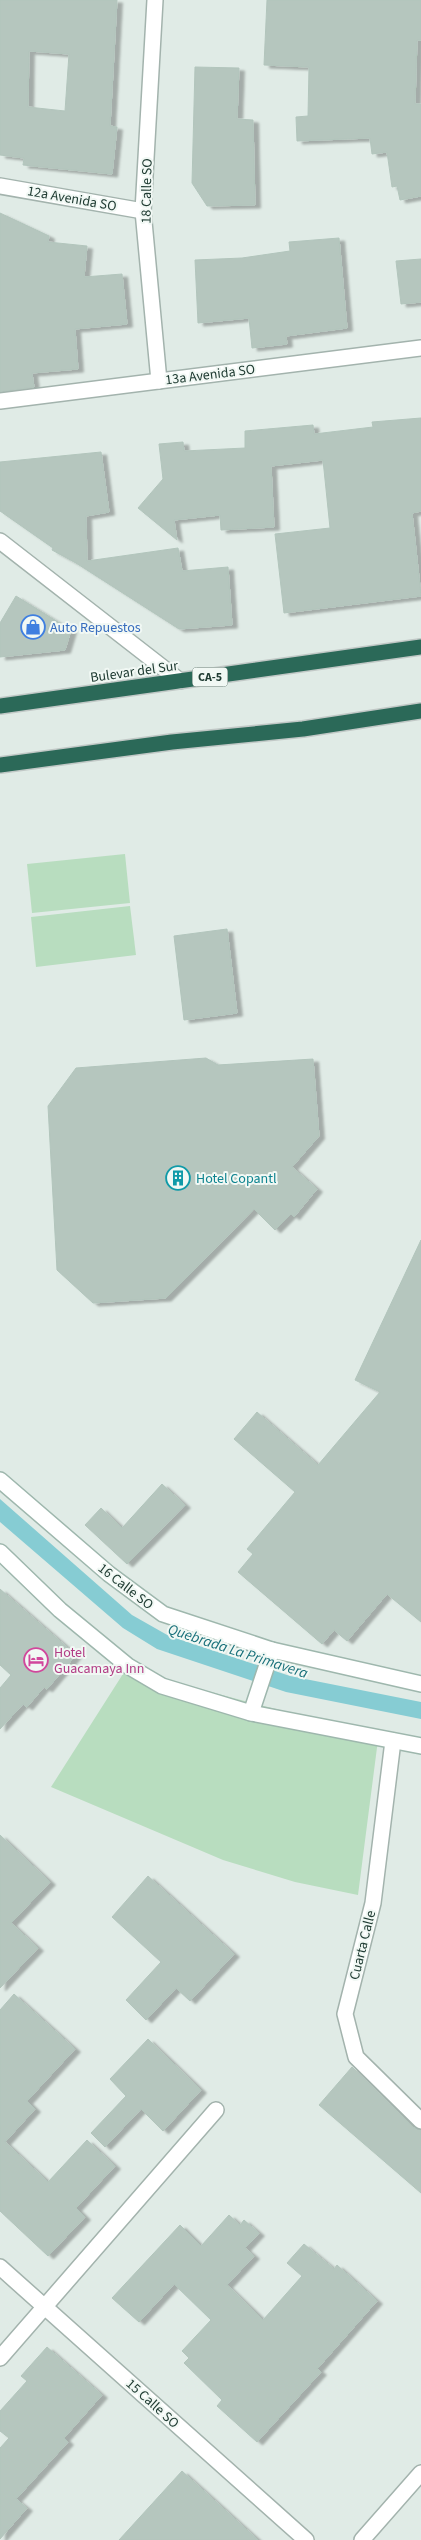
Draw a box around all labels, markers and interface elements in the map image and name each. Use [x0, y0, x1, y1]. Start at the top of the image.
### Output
street label: 18 Calle SO [136, 158, 158, 224]
street label: 12a Avenida SO [26, 181, 118, 217]
street label: 13a Avenida SO [164, 360, 256, 390]
shop icon: Auto Repuestos [20, 614, 46, 640]
place label: Auto Repuestos [50, 618, 141, 638]
street label: Bulevar del Sur [89, 656, 179, 688]
road number: CA-5 [192, 668, 228, 686]
building icon: Hotel Copantl [165, 1165, 191, 1191]
place label: Hotel Copantl [196, 1169, 277, 1189]
street label: 16 Calle SO [93, 1559, 157, 1615]
water label: Quebrada La Primavera [165, 1619, 311, 1684]
place label: Hotel Guacamaya Inn [54, 1643, 144, 1679]
hotel icon: Hotel Guacamaya Inn [23, 1647, 49, 1673]
street label: Cuarta Calle [345, 1908, 381, 1982]
street label: 15 Calle SO [121, 2374, 183, 2433]

